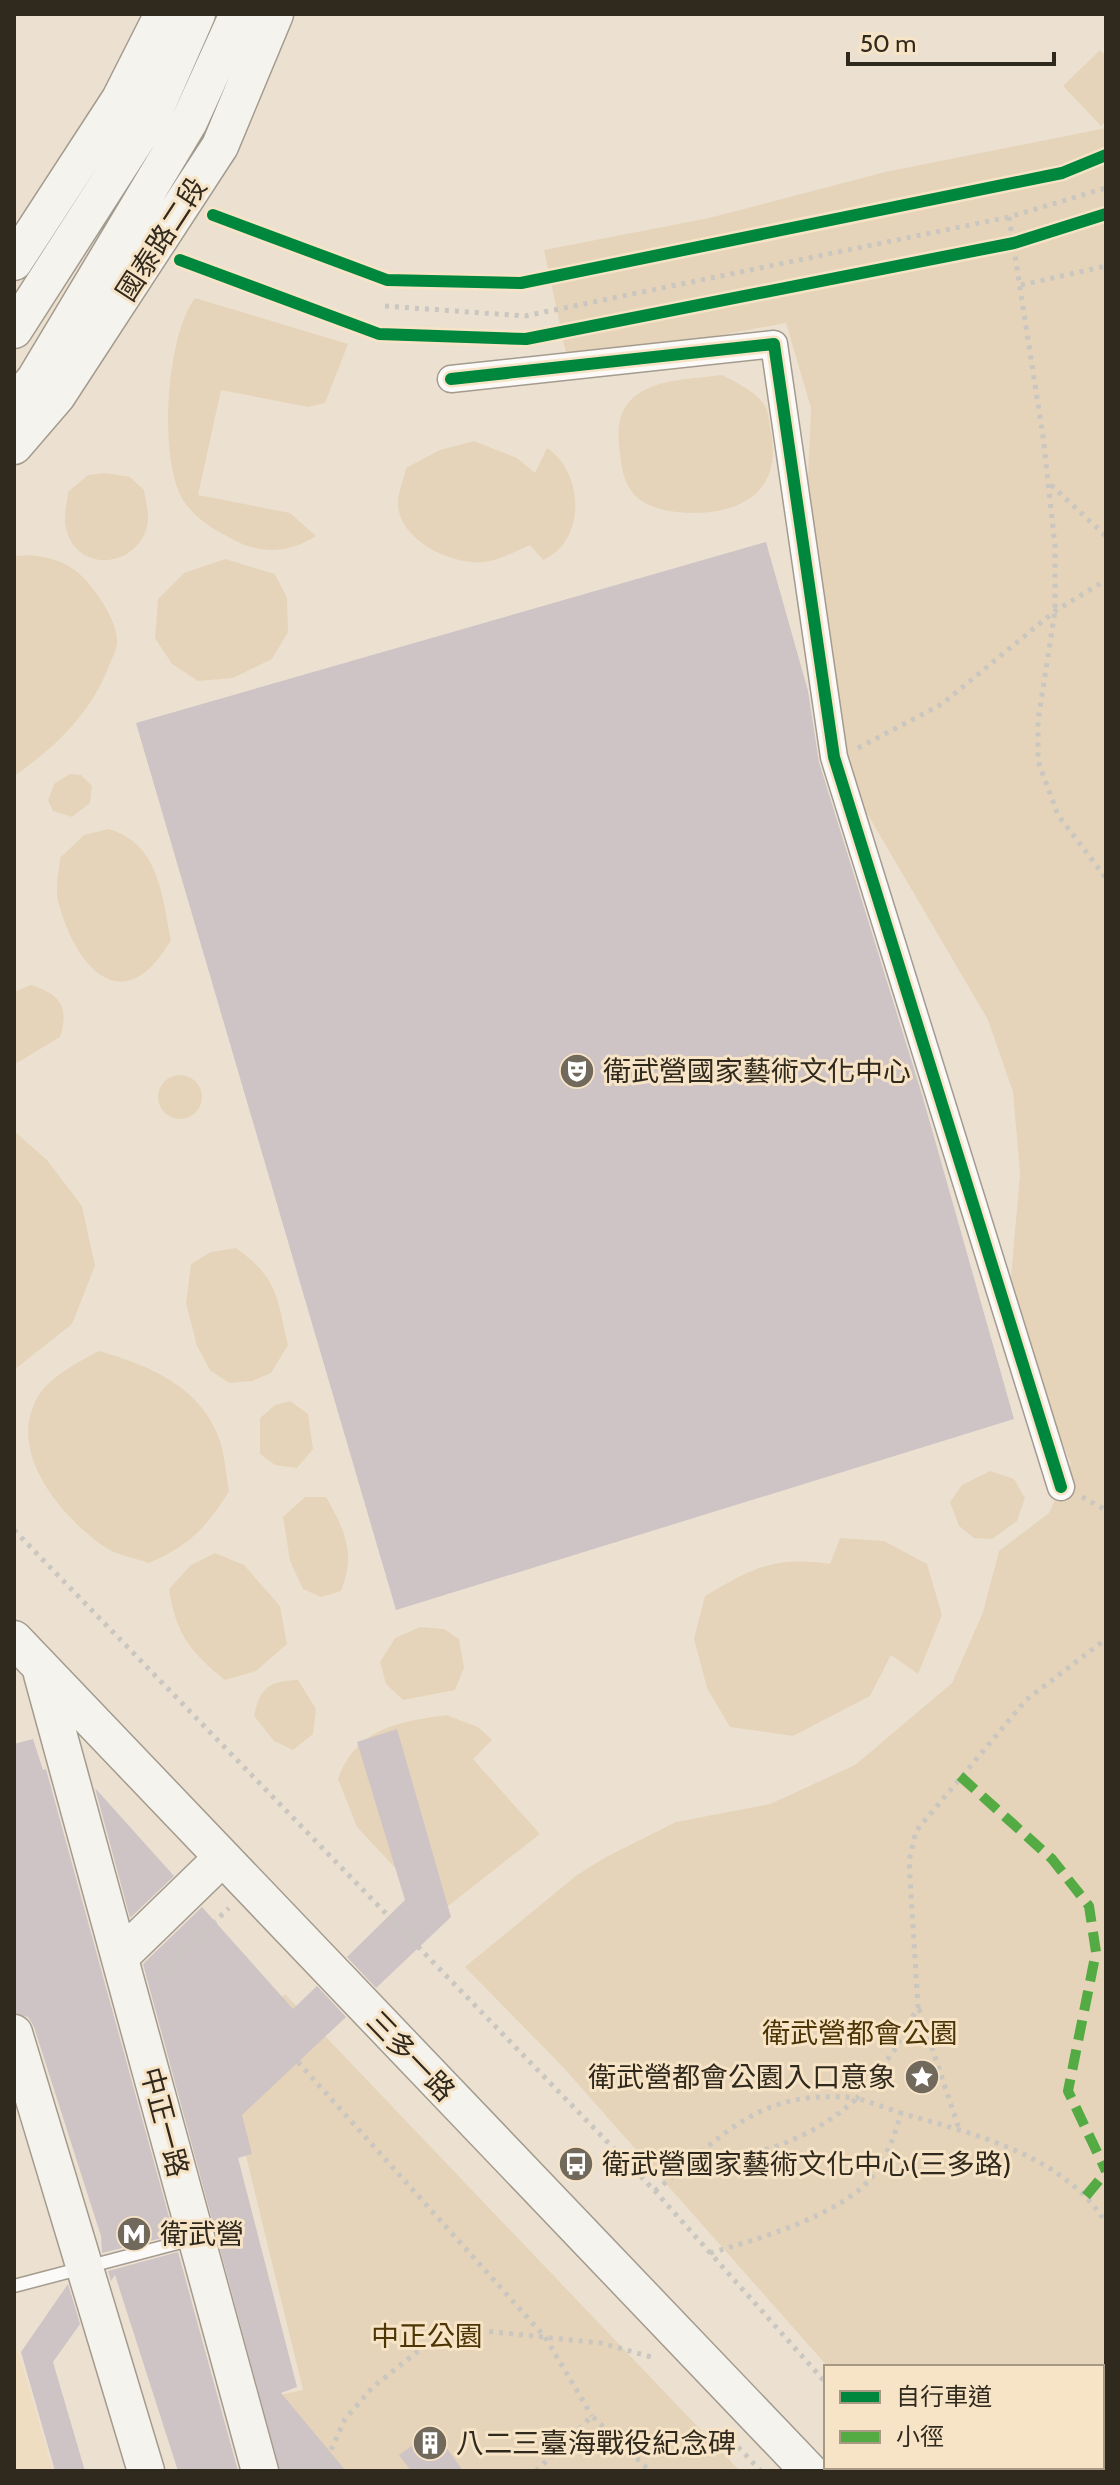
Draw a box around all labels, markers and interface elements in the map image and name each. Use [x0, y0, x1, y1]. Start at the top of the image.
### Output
scale bar [848, 16, 1054, 66]
text: 50 m [860, 29, 916, 58]
street label: 國泰路二段 [109, 171, 213, 307]
theatre icon: 衛武營國家藝術文化中心 [558, 1052, 596, 1090]
place label: 衛武營國家藝術文化中心 [603, 1054, 911, 1088]
street label: 三多一路 [360, 2004, 462, 2108]
park label: 衛武營都會公園 [762, 2016, 958, 2050]
place icon: 衛武營都會公園入口意象 [903, 2058, 941, 2096]
place label: 衛武營都會公園入口意象 [588, 2060, 896, 2094]
street label: 中正一路 [134, 2064, 196, 2180]
bus stop icon: 衛武營國家藝術文化中心(三多路) [557, 2145, 595, 2183]
place label: 衛武營國家藝術文化中心(三多路) [602, 2147, 1012, 2181]
metro station icon: 衛武營 [115, 2215, 153, 2253]
place label: 衛武營 [160, 2217, 244, 2251]
park label: 中正公園 [371, 2319, 483, 2353]
legend [824, 2365, 1104, 2469]
text: 自行車道 [896, 2382, 992, 2411]
text: 小徑 [896, 2422, 944, 2451]
building icon: 八二三臺海戰役紀念碑 [411, 2424, 449, 2462]
place label: 八二三臺海戰役紀念碑 [456, 2426, 736, 2460]

